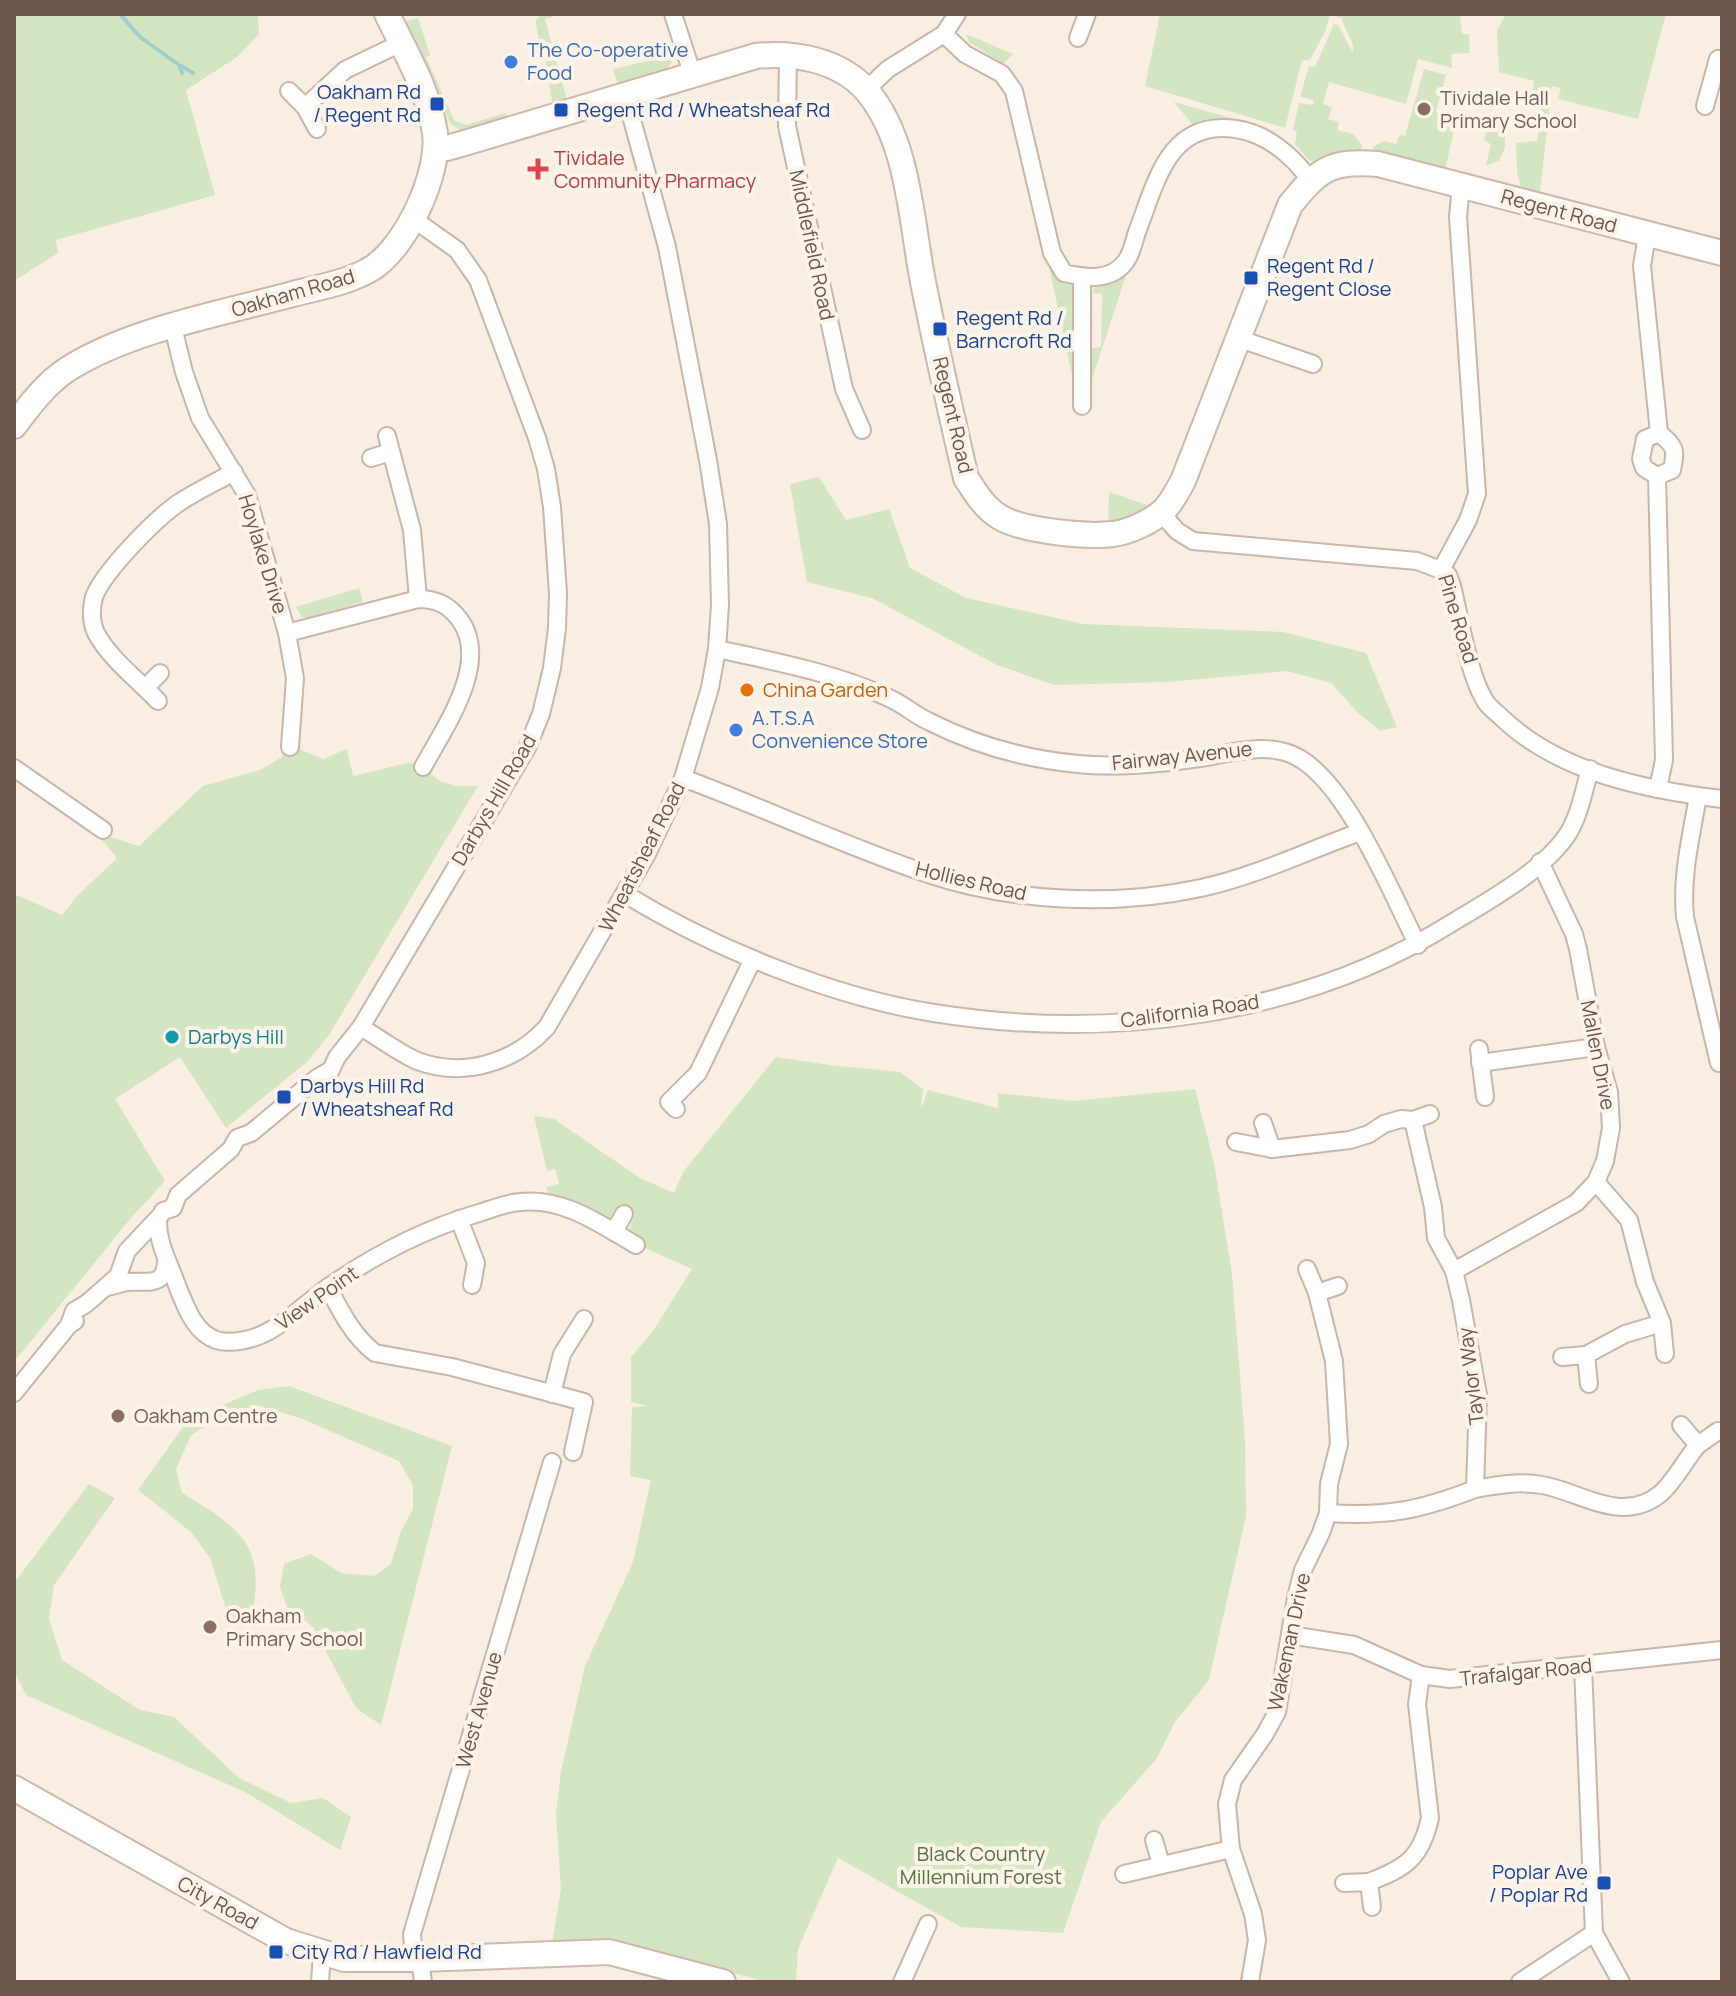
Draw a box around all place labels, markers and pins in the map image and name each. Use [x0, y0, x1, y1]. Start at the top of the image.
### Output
place label: The Co-operative Food [527, 36, 688, 86]
marker: The Co-operative Food [502, 53, 520, 71]
place label: Oakham Rd / Regent Rd [313, 78, 421, 128]
place label: Tividale Hall Primary School [1440, 84, 1577, 134]
marker: Oakham Rd / Regent Rd [428, 95, 446, 113]
place label: Regent Rd / Wheatsheaf Rd [577, 96, 830, 123]
marker: Tividale Hall Primary School [1415, 100, 1433, 118]
marker: Regent Rd / Wheatsheaf Rd [552, 101, 570, 119]
place label: Tividale Community Pharmacy [554, 144, 757, 194]
marker: Tividale Community Pharmacy [529, 160, 547, 178]
place label: Regent Rd / Regent Close [1267, 252, 1391, 302]
marker: Regent Rd / Regent Close [1242, 269, 1260, 287]
place label: Regent Rd / Barncroft Rd [956, 304, 1072, 354]
marker: Regent Rd / Barncroft Rd [931, 320, 949, 338]
place label: China Garden [763, 676, 888, 703]
marker: China Garden [738, 681, 756, 699]
place label: A.T.S.A Convenience Store [752, 704, 928, 754]
marker: A.T.S.A Convenience Store [727, 721, 745, 739]
place label: Darbys Hill [188, 1023, 284, 1050]
marker: Darbys Hill [163, 1028, 181, 1046]
place label: Darbys Hill Rd / Wheatsheaf Rd [300, 1072, 453, 1122]
marker: Darbys Hill Rd / Wheatsheaf Rd [275, 1088, 293, 1106]
place label: Oakham Centre [134, 1402, 278, 1429]
marker: Oakham Centre [109, 1407, 127, 1425]
place label: Oakham Primary School [226, 1602, 363, 1652]
marker: Oakham Primary School [201, 1618, 219, 1636]
place label: Poplar Ave / Poplar Rd [1489, 1858, 1588, 1908]
marker: Poplar Ave / Poplar Rd [1595, 1874, 1613, 1892]
place label: City Rd / Hawfield Rd [292, 1938, 482, 1965]
marker: City Rd / Hawfield Rd [267, 1943, 285, 1961]

